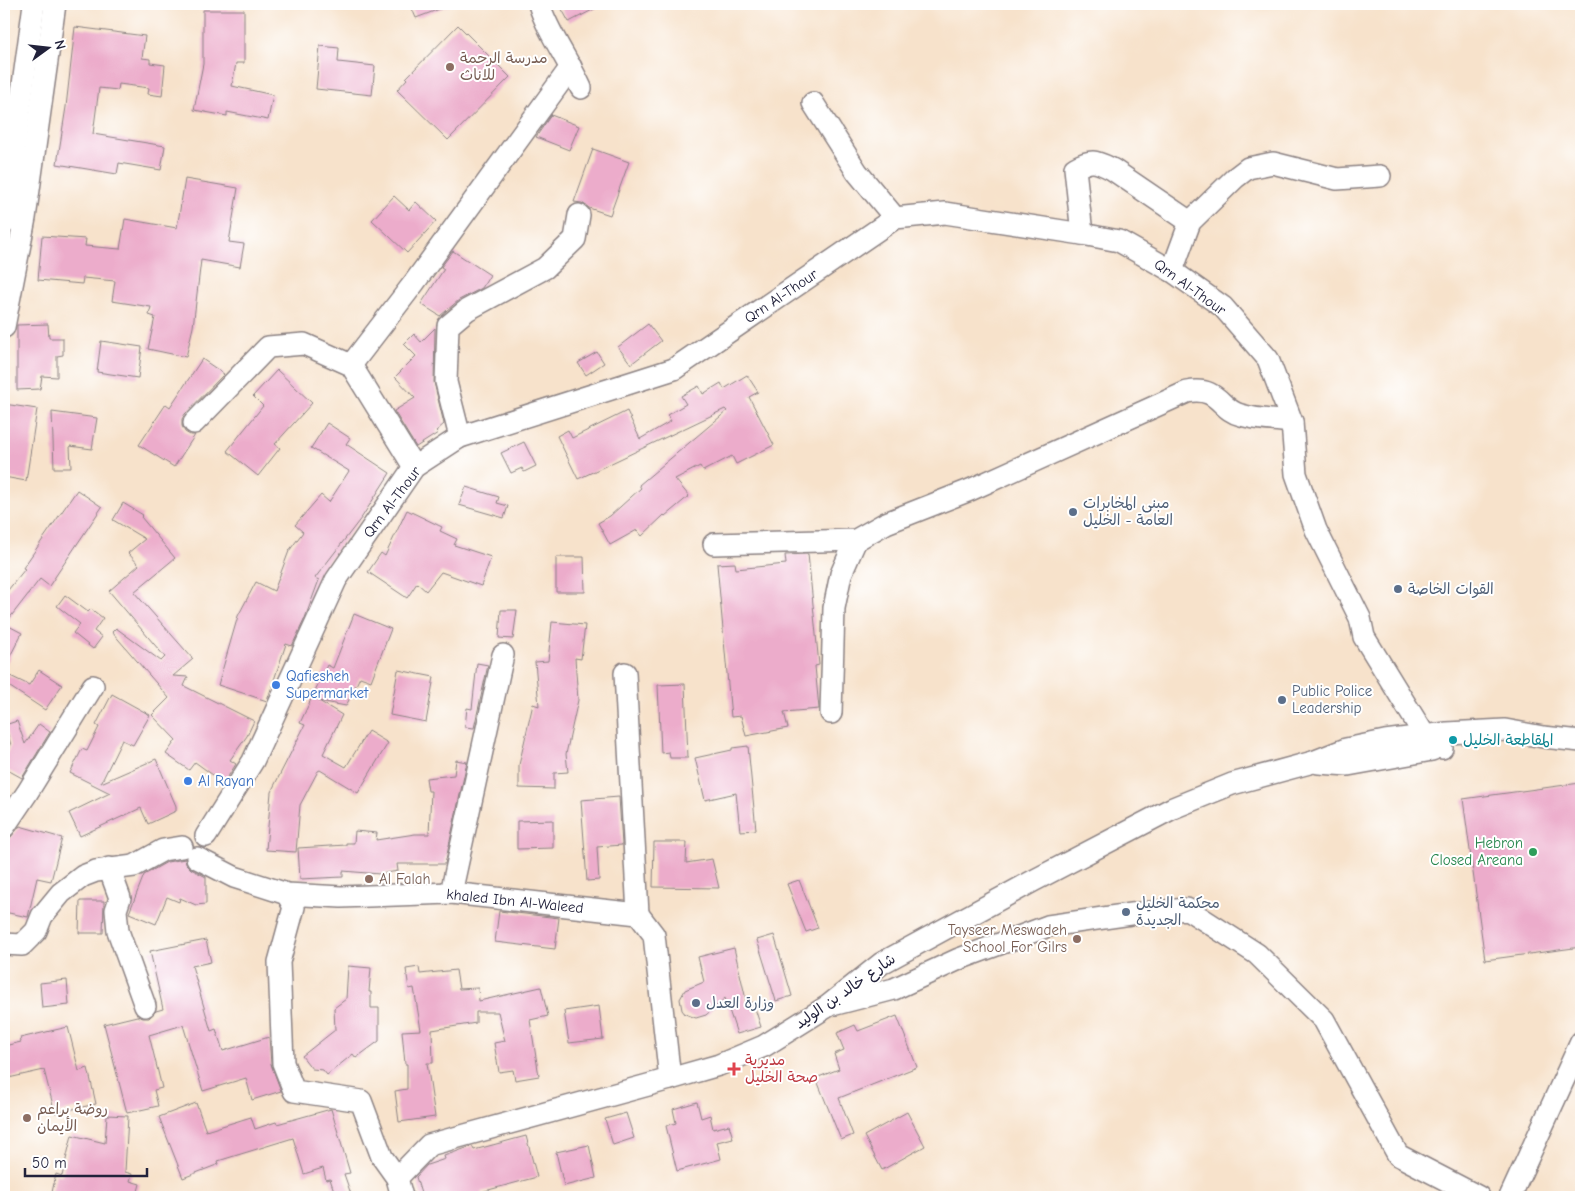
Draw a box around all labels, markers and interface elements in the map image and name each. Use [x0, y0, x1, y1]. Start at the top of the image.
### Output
north arrow [22, 22, 72, 72]
text: N [51, 38, 69, 51]
place label: مدرسة الرحمة للاناث [460, 49, 548, 84]
marker: مدرسة الرحمة للاناث [444, 61, 456, 73]
street label: Qrn Al-Thour [1151, 255, 1229, 319]
street label: Qrn Al-Thour [741, 265, 821, 327]
street label: Qrn Al-Thour [359, 463, 425, 541]
place label: مبنى المخابرات العامة - الخليل [1083, 494, 1173, 529]
marker: مبنى المخابرات العامة - الخليل [1067, 506, 1079, 518]
place label: القوات الخاصة [1408, 580, 1494, 598]
marker: القوات الخاصة [1392, 583, 1404, 595]
place label: Qafiesheh Supermarket [286, 667, 369, 702]
marker: Qafiesheh Supermarket [270, 679, 282, 691]
place label: Public Police Leadership [1292, 682, 1373, 717]
marker: Public Police Leadership [1276, 694, 1288, 706]
place label: المقاطعة الخليل [1463, 731, 1553, 749]
marker: المقاطعة الخليل [1447, 734, 1459, 746]
place label: Al Rayan [198, 772, 254, 790]
marker: Al Rayan [182, 775, 194, 787]
place label: Hebron Closed Areana [1430, 834, 1523, 869]
marker: Hebron Closed Areana [1527, 846, 1539, 858]
place label: Al Falah [379, 870, 431, 888]
marker: Al Falah [363, 873, 375, 885]
street label: khaled Ibn Al-Waleed [446, 885, 584, 917]
place label: محكمة الخليل الجديدة [1136, 894, 1220, 929]
marker: محكمة الخليل الجديدة [1120, 906, 1132, 918]
place label: Tayseer Meswadeh School For Gilrs [948, 921, 1067, 956]
marker: Tayseer Meswadeh School For Gilrs [1071, 933, 1083, 945]
street label: شارع خالد بن الوليد [791, 950, 899, 1033]
place label: وزارة العدل [706, 994, 774, 1012]
marker: وزارة العدل [690, 997, 702, 1009]
place label: مديرية صحة الخليل [745, 1051, 818, 1086]
marker: مديرية صحة الخليل [727, 1062, 741, 1076]
place label: روضة براعم الأيمان [37, 1100, 108, 1135]
marker: روضة براعم الأيمان [21, 1112, 33, 1124]
scale bar [25, 1146, 148, 1178]
text: 50 m [32, 1154, 67, 1172]

